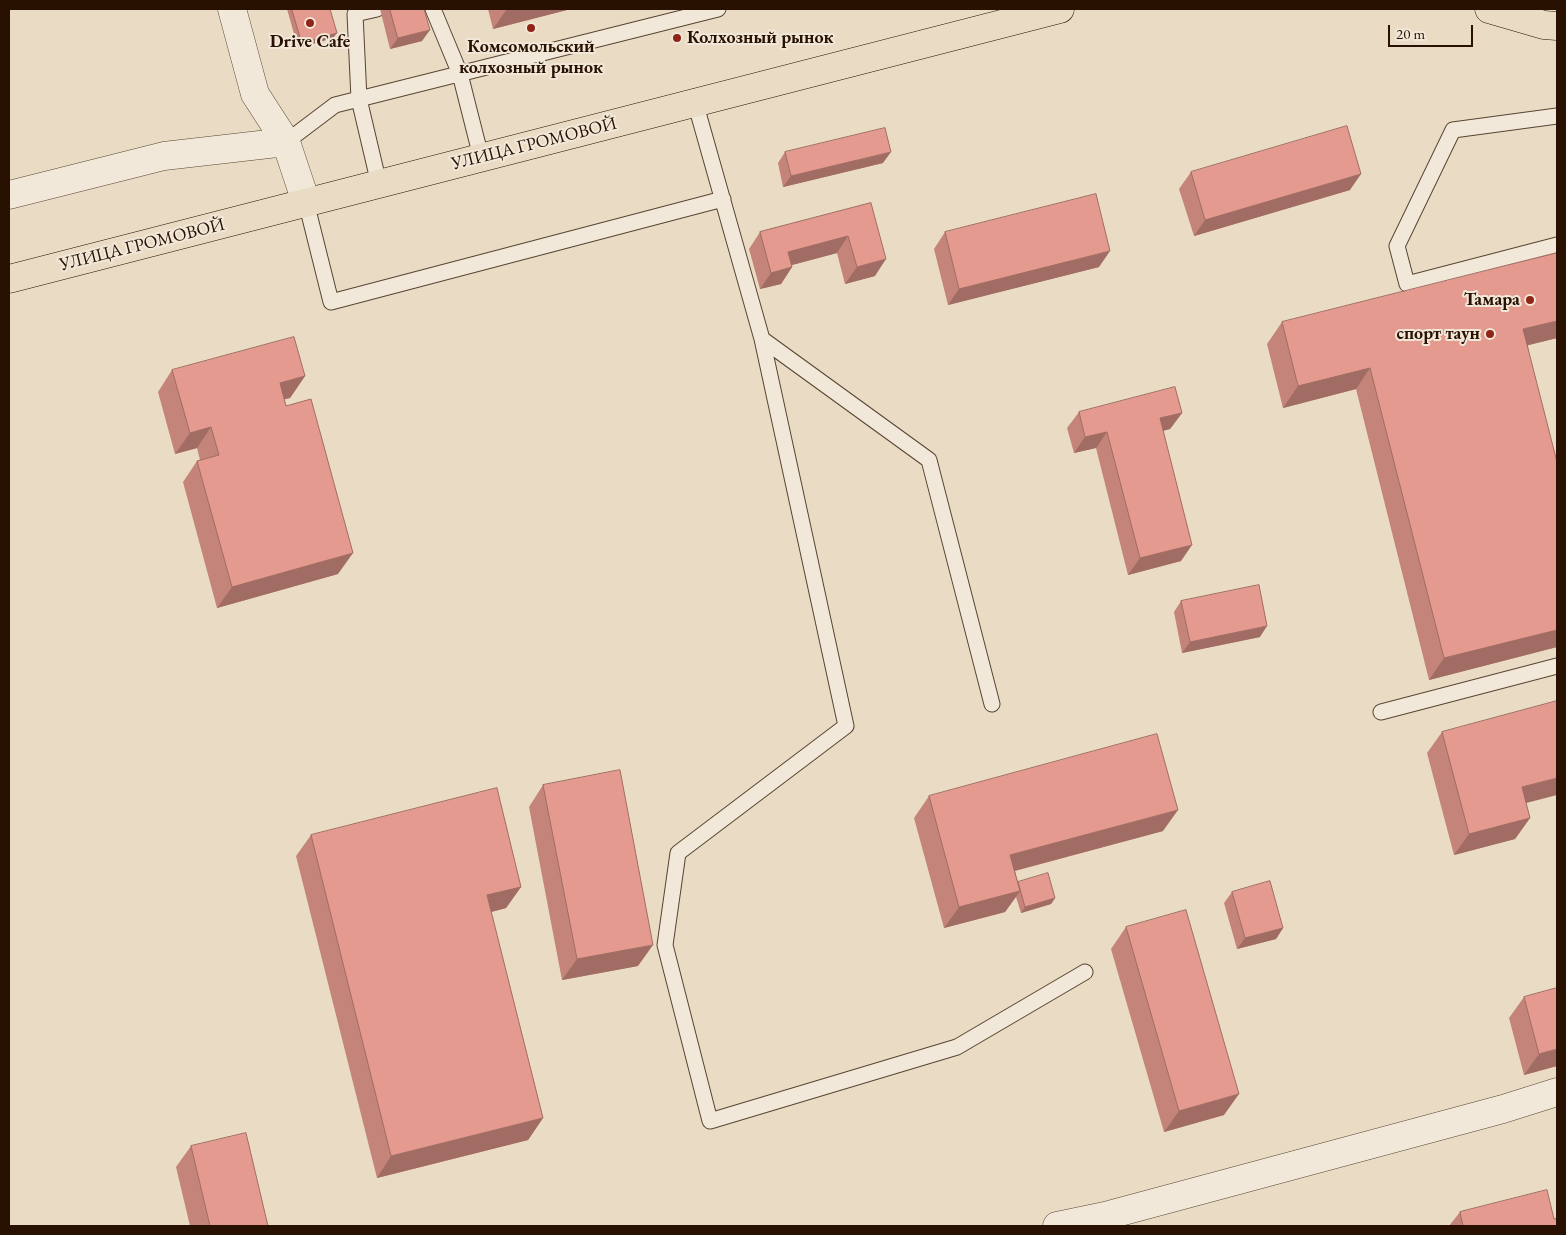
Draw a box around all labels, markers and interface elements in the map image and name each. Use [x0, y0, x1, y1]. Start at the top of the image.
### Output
scale bar [1391, 15, 1476, 47]
marker: Drive Cafe [304, 17, 316, 29]
marker: Комсомольский колхозный рынок [525, 22, 537, 34]
text: 20 m [1396, 24, 1425, 43]
place label: Колхозный рынок [687, 27, 833, 49]
place label: Drive Cafe [270, 31, 350, 53]
marker: Колхозный рынок [671, 32, 683, 44]
place label: Комсомольский колхозный рынок [459, 36, 603, 78]
street label: УЛИЦА ГРОМОВОЙ [449, 113, 619, 175]
street label: УЛИЦА ГРОМОВОЙ [57, 214, 227, 276]
place label: Тамара [1464, 289, 1520, 311]
marker: Тамара [1524, 294, 1536, 306]
place label: спорт таун [1397, 323, 1480, 345]
marker: спорт таун [1484, 328, 1496, 340]

